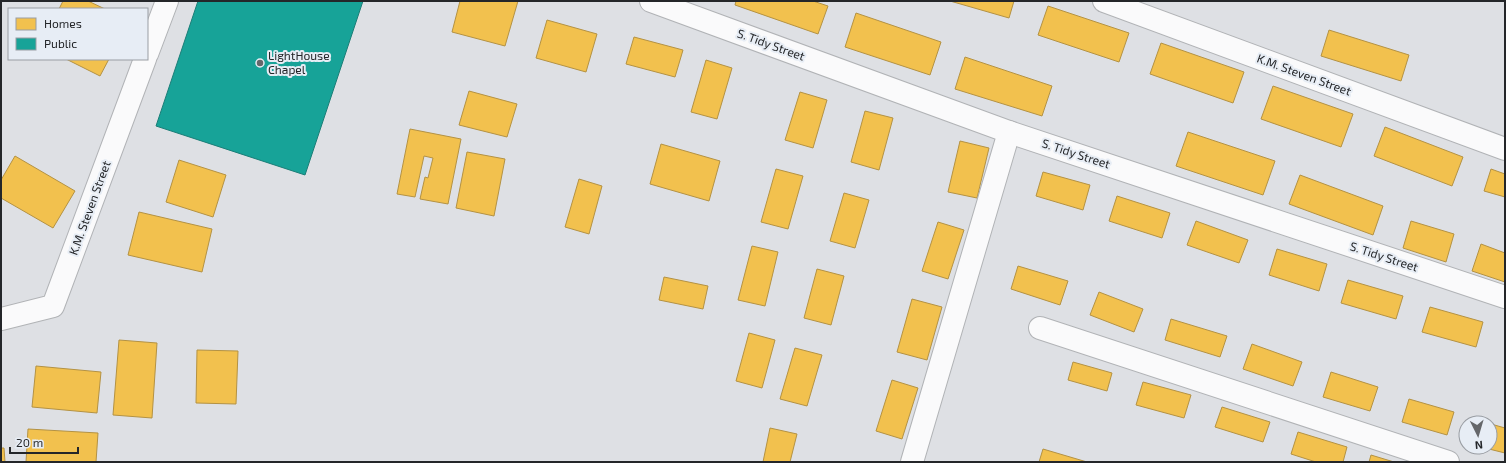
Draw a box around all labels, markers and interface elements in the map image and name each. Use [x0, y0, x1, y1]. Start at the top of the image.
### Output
legend [8, 8, 148, 60]
text: Homes [44, 16, 82, 30]
street label: S. Tidy Street [736, 25, 807, 63]
text: Public [44, 36, 77, 50]
place label: LightHouse Chapel [268, 48, 330, 76]
street label: K.M. Steven Street [1255, 51, 1354, 98]
marker: LightHouse Chapel [255, 58, 265, 68]
street label: S. Tidy Street [1040, 135, 1113, 171]
street label: K.M. Steven Street [66, 158, 113, 257]
street label: S. Tidy Street [1348, 238, 1421, 274]
north arrow [1458, 415, 1498, 455]
scale bar [10, 429, 78, 455]
text: 20 m [16, 435, 43, 449]
text: N [1474, 439, 1483, 452]

